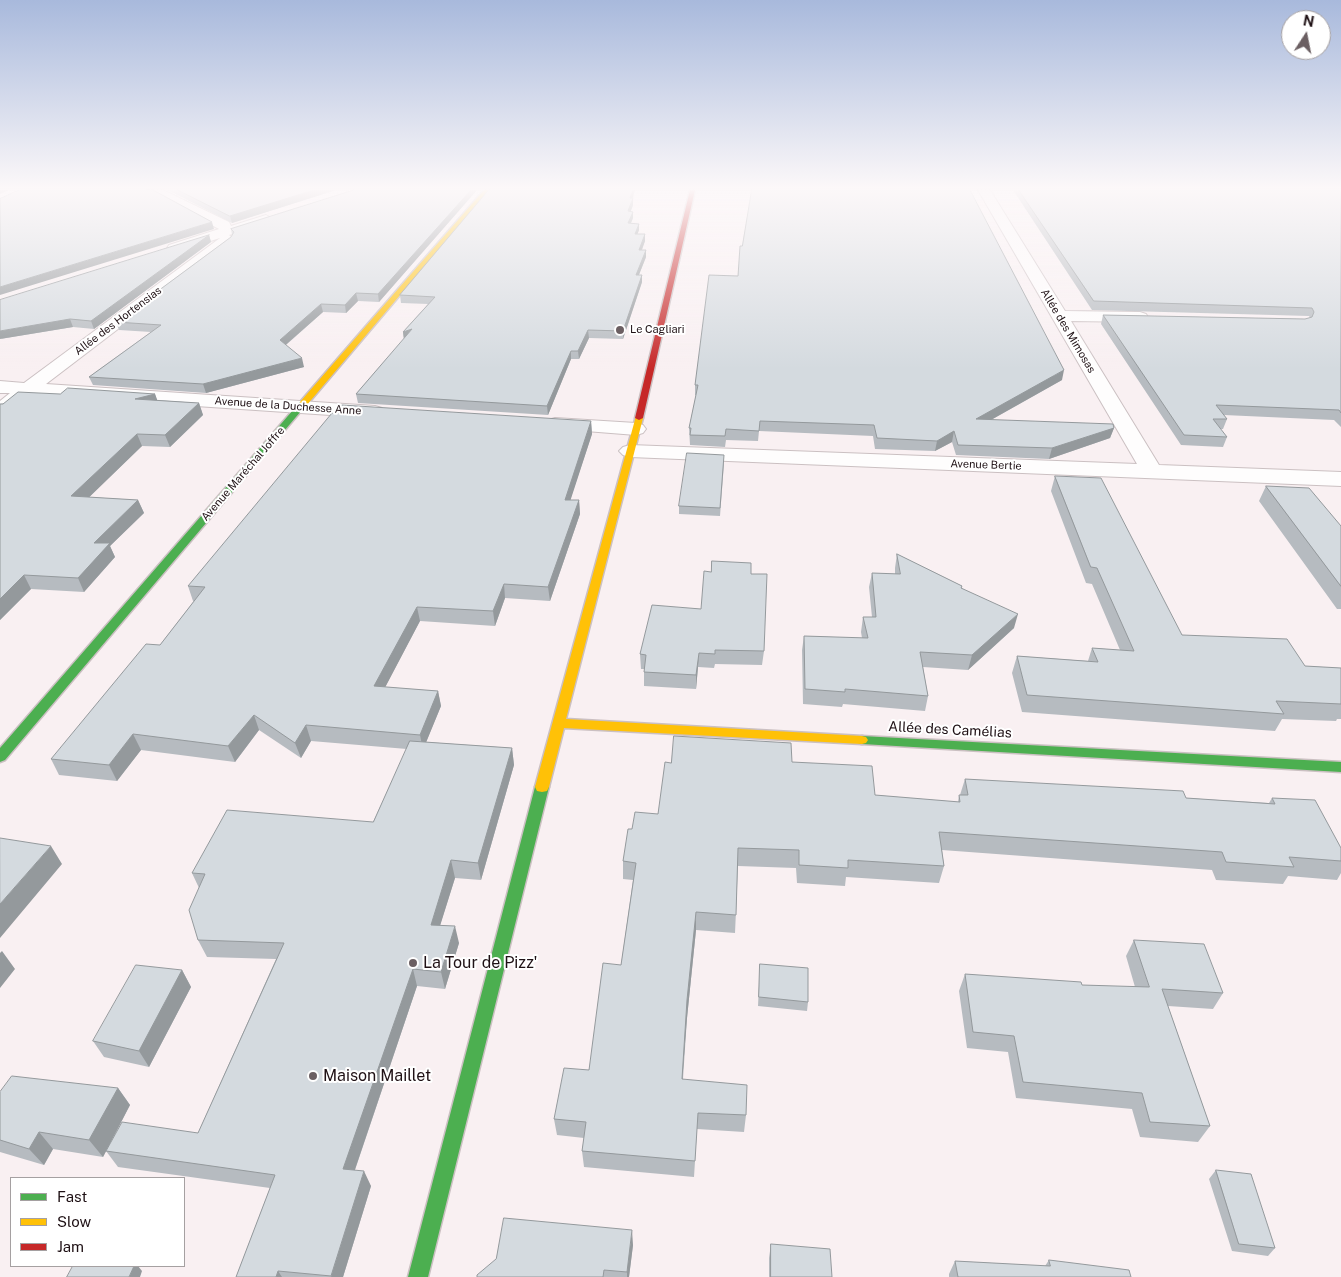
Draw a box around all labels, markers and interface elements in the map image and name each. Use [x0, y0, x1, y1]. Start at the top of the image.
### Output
north arrow [1281, 10, 1331, 60]
text: N [1302, 12, 1316, 30]
street label: Allée des Hortensias [72, 284, 164, 358]
street label: Allée des Mimosas [1038, 287, 1098, 375]
place label: Le Cagliari [630, 323, 685, 337]
marker: Le Cagliari [614, 324, 626, 336]
street label: Avenue de la Duchesse Anne [214, 394, 362, 418]
street label: Avenue Maréchal Joffre [199, 424, 287, 524]
street label: Avenue Bertie [950, 457, 1022, 473]
street label: Allée des Camélias [888, 718, 1012, 742]
place label: La Tour de Pizz' [423, 953, 537, 973]
marker: La Tour de Pizz' [407, 957, 419, 969]
place label: Maison Maillet [323, 1066, 431, 1086]
marker: Maison Maillet [307, 1070, 319, 1082]
legend [10, 1177, 185, 1267]
text: Fast [57, 1188, 87, 1205]
text: Slow [57, 1213, 91, 1230]
text: Jam [57, 1238, 84, 1255]

